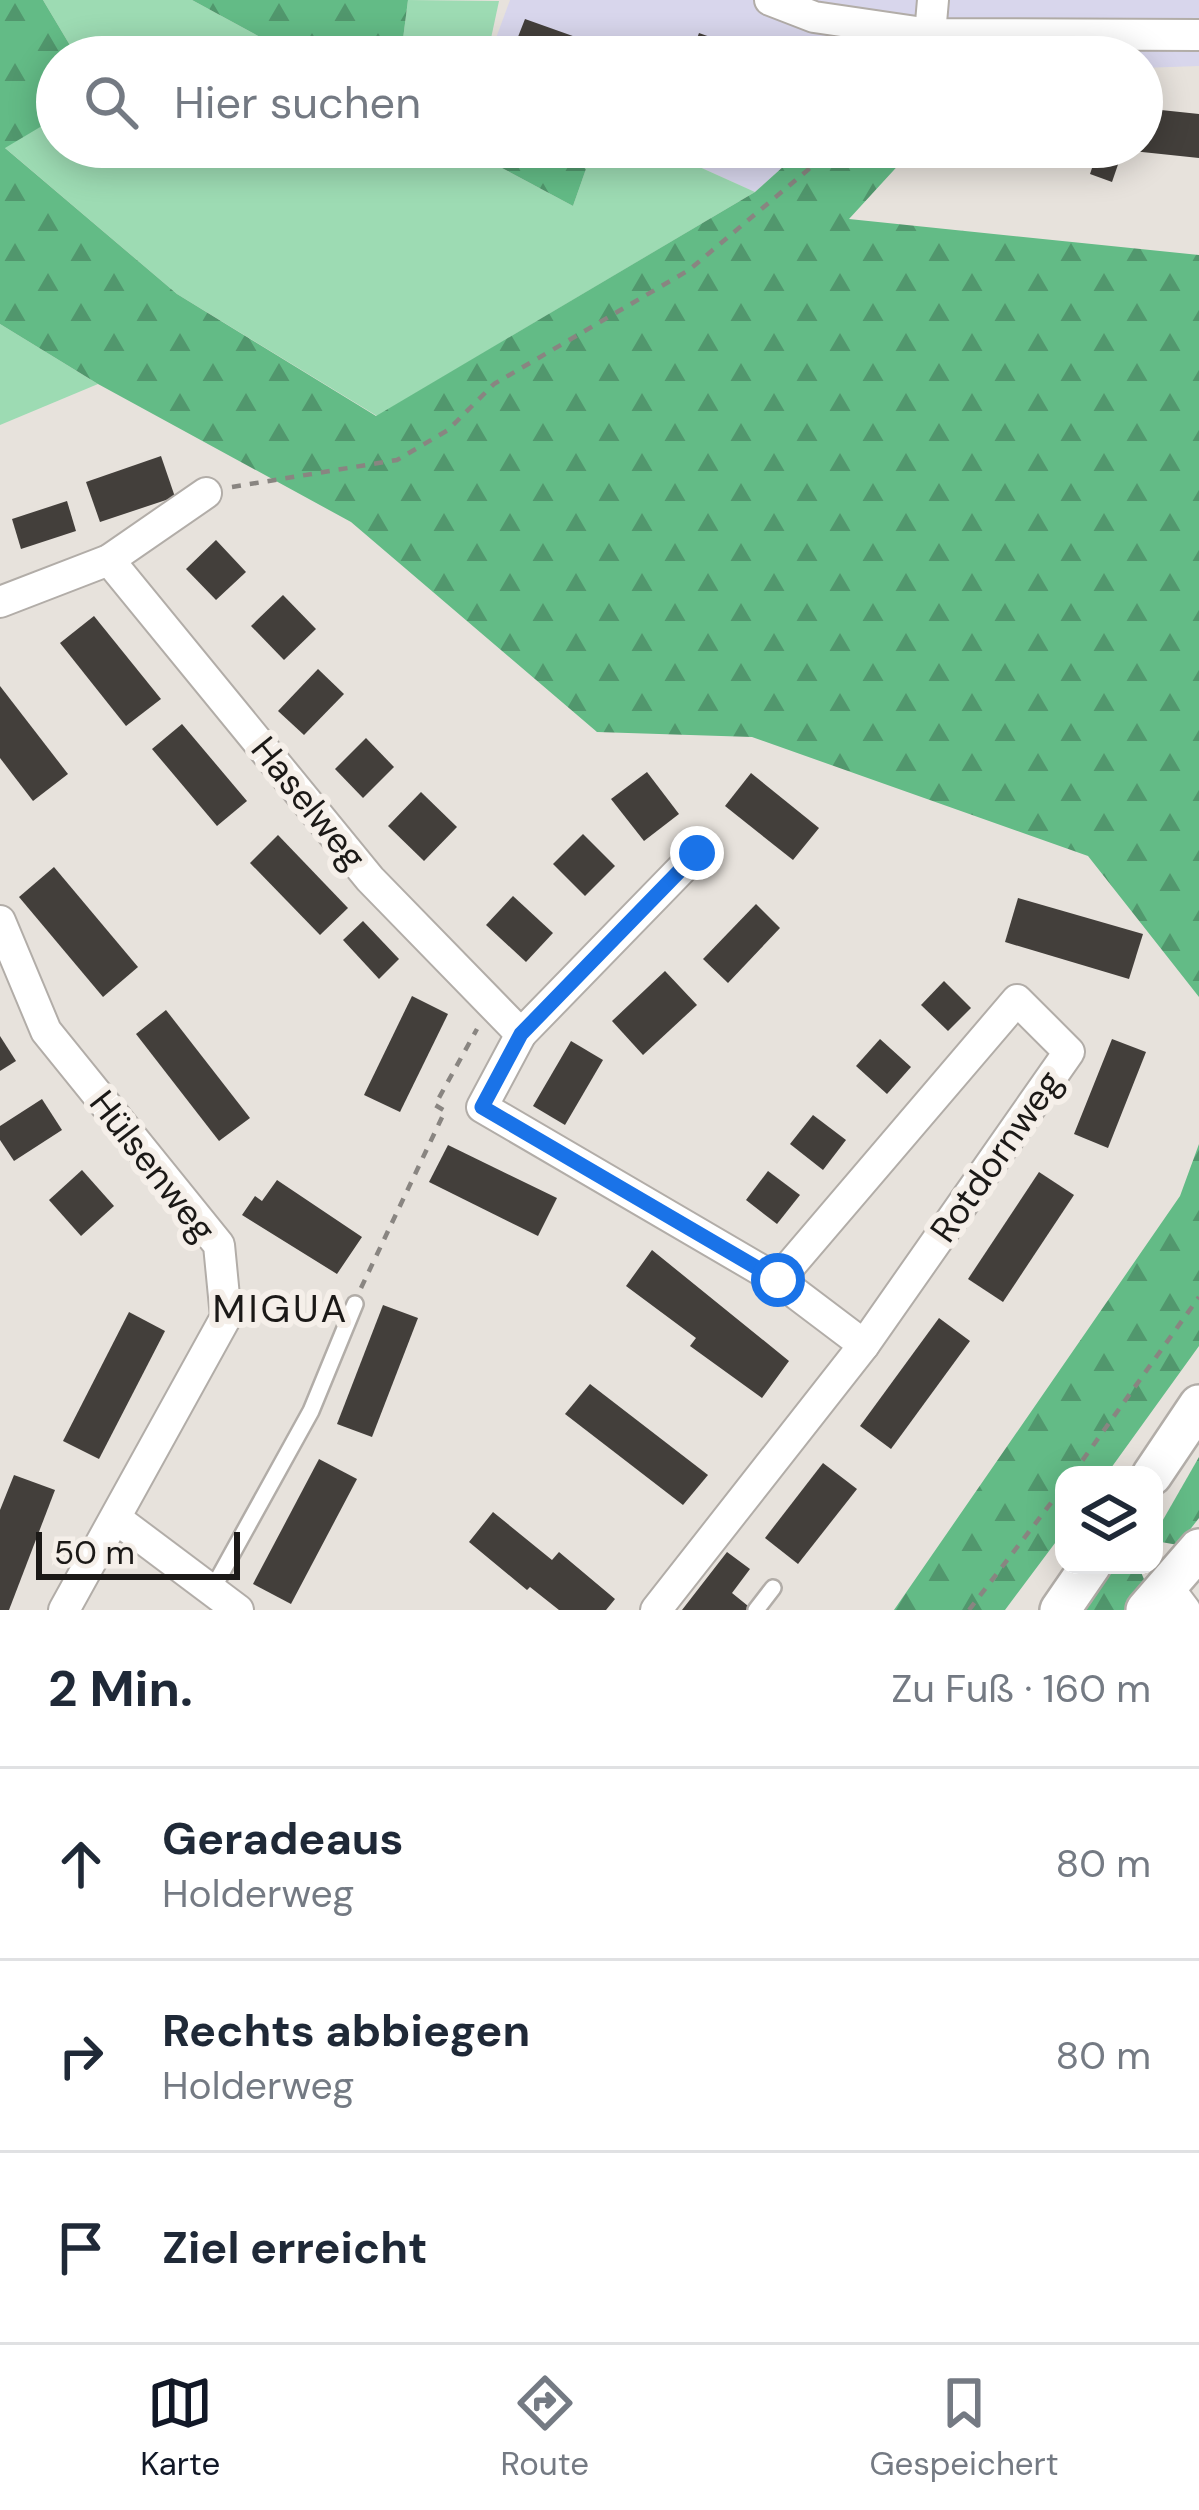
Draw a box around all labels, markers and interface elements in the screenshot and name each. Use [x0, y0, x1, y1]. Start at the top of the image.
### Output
search box [36, 36, 1163, 168]
icon: search [78, 69, 144, 135]
text: Hier suchen [174, 73, 421, 132]
street label: Haselweg [241, 727, 377, 879]
route end [670, 826, 724, 880]
street label: Rotdornweg [919, 1061, 1073, 1251]
street label: Hülsenweg [79, 1081, 227, 1251]
route start [751, 1253, 805, 1307]
district label: MIGUA [213, 1283, 349, 1334]
map controls [1055, 1466, 1163, 1574]
button: layers [1055, 1466, 1163, 1574]
scale bar [36, 1526, 240, 1579]
text: 50 m [54, 1531, 135, 1574]
text: 2 Min. [48, 1655, 193, 1722]
text: Zu Fuß · 160 m [891, 1663, 1151, 1714]
text: Geradeaus [162, 1809, 403, 1868]
icon: ahead [48, 1831, 114, 1897]
text: 80 m [1055, 1838, 1151, 1889]
text: Holderweg [162, 1868, 354, 1919]
text: Rechts abbiegen [162, 2001, 530, 2060]
icon: right [48, 2023, 114, 2089]
text: 80 m [1055, 2030, 1151, 2081]
text: Holderweg [162, 2060, 354, 2111]
icon: arrive [48, 2215, 114, 2281]
text: Ziel erreicht [162, 2218, 428, 2277]
tab: Karte [140, 2370, 220, 2485]
tab: Route [501, 2370, 589, 2485]
tab: Gespeichert [869, 2370, 1059, 2485]

